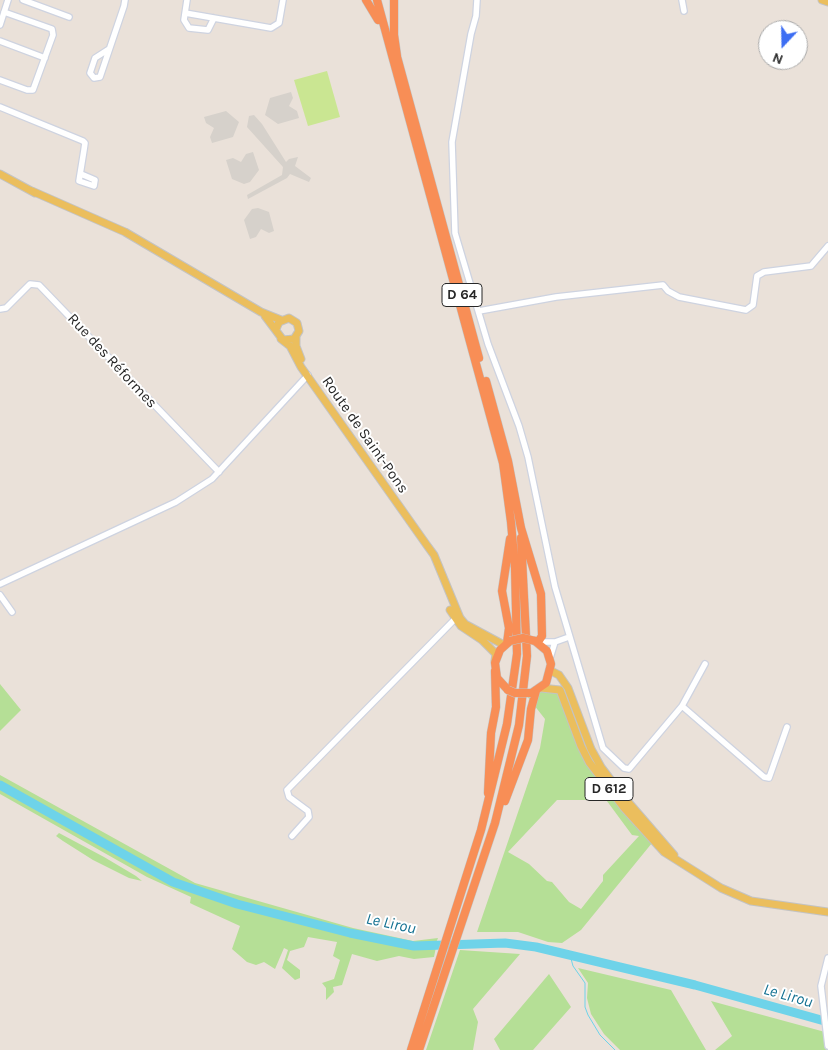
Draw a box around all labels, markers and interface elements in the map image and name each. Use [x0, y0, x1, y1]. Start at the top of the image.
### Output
north arrow [758, 20, 808, 70]
text: N [770, 49, 786, 68]
road number: D 64 [442, 284, 482, 306]
street label: Rue des Réformes [64, 310, 160, 412]
street label: Route de Saint-Pons [318, 373, 412, 497]
road number: D 612 [585, 778, 633, 801]
water label: Le Lirou [364, 909, 418, 939]
water label: Le Lirou [761, 980, 815, 1012]

